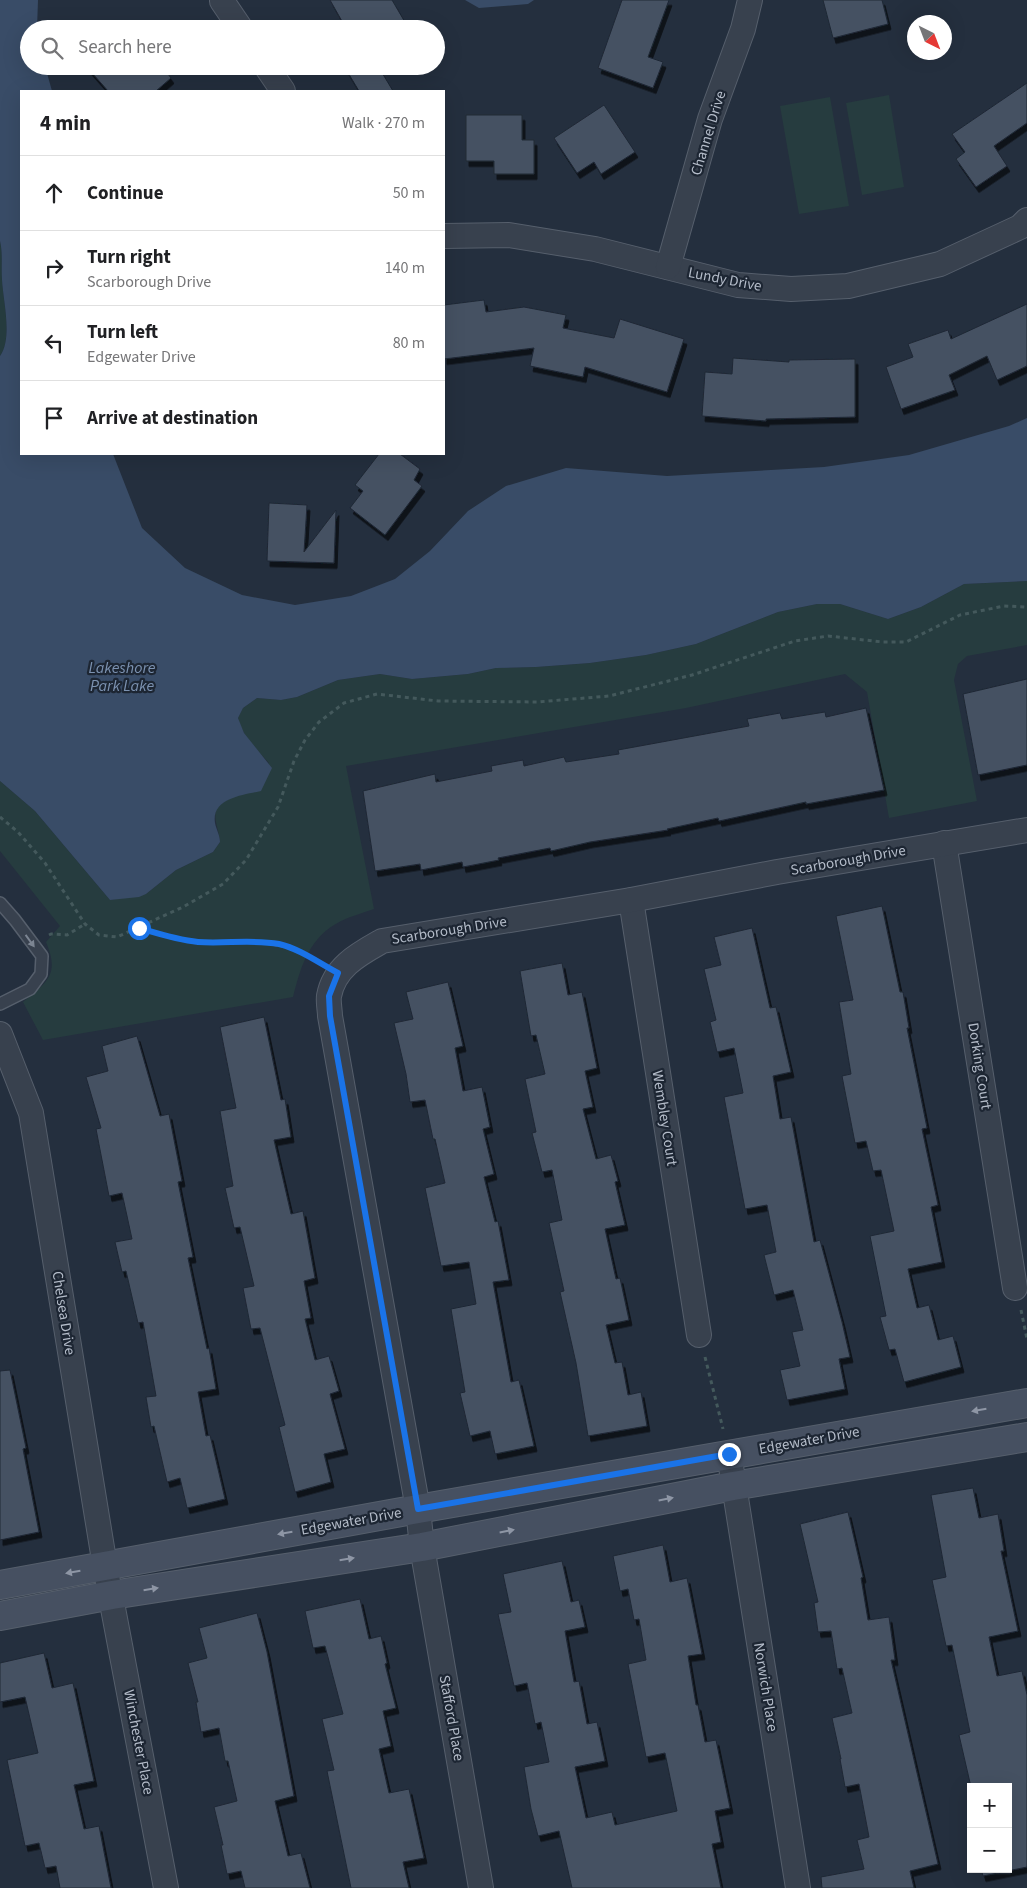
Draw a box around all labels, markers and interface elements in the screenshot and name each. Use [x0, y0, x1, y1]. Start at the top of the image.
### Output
north arrow [907, 15, 952, 60]
search box [20, 20, 445, 75]
icon: search [38, 34, 66, 62]
text: Search here [78, 34, 172, 61]
street label: Channel Drive [686, 88, 731, 178]
text: 4 min [40, 108, 91, 138]
text: Walk · 270 m [342, 112, 425, 134]
icon: ahead [40, 179, 68, 207]
text: Continue [87, 180, 164, 207]
text: 50 m [393, 182, 425, 204]
text: Turn right [87, 244, 171, 271]
icon: right [40, 254, 68, 282]
text: 140 m [385, 257, 425, 279]
street label: Lundy Drive [686, 262, 763, 297]
text: Scarborough Drive [87, 271, 211, 293]
text: Turn left [87, 319, 158, 346]
icon: left [40, 329, 68, 357]
text: 80 m [393, 332, 425, 354]
text: Edgewater Drive [87, 346, 196, 368]
icon: arrive [40, 404, 68, 432]
text: Arrive at destination [87, 405, 258, 432]
water label: Lakeshore Park Lake [89, 657, 156, 697]
street label: Scarborough Drive [789, 840, 907, 881]
street label: Scarborough Drive [390, 911, 508, 950]
route start [128, 917, 151, 940]
one-way arrow [25, 934, 35, 948]
street label: Dorking Court [962, 1021, 997, 1111]
street label: Wembley Court [647, 1069, 682, 1167]
street label: Chelsea Drive [47, 1270, 80, 1356]
one-way arrow [970, 1407, 986, 1415]
street label: Edgewater Drive [757, 1421, 861, 1460]
route end [718, 1443, 741, 1466]
one-way arrow [658, 1495, 674, 1503]
street label: Edgewater Drive [299, 1502, 403, 1541]
one-way arrow [499, 1526, 515, 1534]
one-way arrow [276, 1530, 292, 1538]
one-way arrow [339, 1554, 355, 1562]
one-way arrow [65, 1568, 81, 1576]
one-way arrow [144, 1585, 160, 1593]
street label: Norwich Place [748, 1641, 783, 1733]
street label: Stafford Place [434, 1674, 469, 1763]
street label: Winchester Place [118, 1688, 159, 1796]
map controls [967, 1783, 1012, 1873]
button: + [967, 1783, 1012, 1828]
button: − [967, 1828, 1012, 1873]

